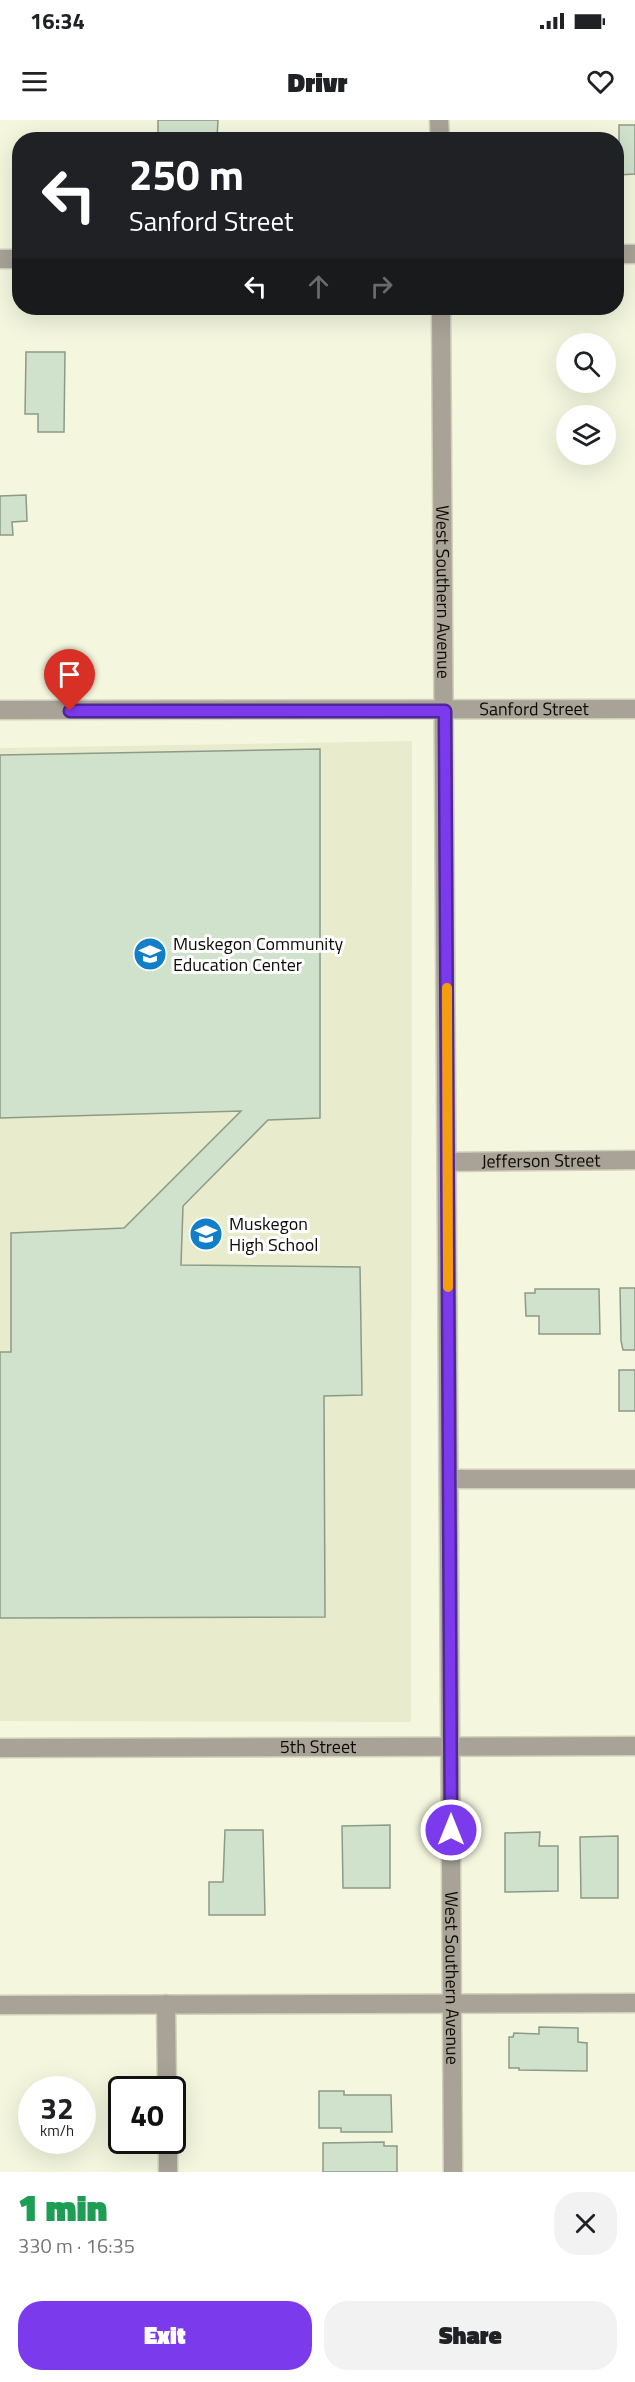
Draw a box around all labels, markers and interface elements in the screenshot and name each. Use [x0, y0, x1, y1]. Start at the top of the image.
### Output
text: 16:34 [30, 4, 85, 38]
text: Drivr [288, 61, 347, 102]
icon: menu [18, 65, 51, 98]
icon: heart [584, 65, 617, 98]
text: 250 m [129, 142, 244, 206]
icon: left [30, 156, 108, 234]
text: Sanford Street [129, 200, 293, 241]
icon: left [239, 270, 272, 303]
icon: ahead [302, 270, 335, 303]
icon: right [365, 270, 398, 303]
map controls [556, 333, 616, 465]
button: search [556, 333, 616, 393]
button: layers [556, 405, 616, 465]
street label: West Southern Avenue [429, 505, 457, 679]
pin [44, 649, 95, 711]
icon: arrive [53, 658, 86, 691]
street label: Sanford Street [479, 695, 590, 722]
place label: Muskegon Community Education Center [173, 930, 344, 978]
school or university icon: Muskegon Community Education Center [132, 936, 168, 972]
street label: Jefferson Street [481, 1146, 601, 1175]
place label: Muskegon High School [229, 1210, 318, 1258]
school or university icon: Muskegon High School [188, 1216, 224, 1252]
street label: 5th Street [280, 1733, 357, 1760]
position arrow [419, 1798, 483, 1862]
street label: West Southern Avenue [438, 1891, 466, 2065]
speed limit sign: 40 [108, 2076, 186, 2154]
text: 32 [40, 2085, 74, 2131]
text: km/h [40, 2119, 74, 2142]
text: 1 min [18, 2180, 107, 2235]
button: close [554, 2192, 617, 2255]
text: 330 m · 16:35 [18, 2230, 135, 2261]
button: Exit [18, 2301, 312, 2370]
button: Share [324, 2301, 617, 2370]

